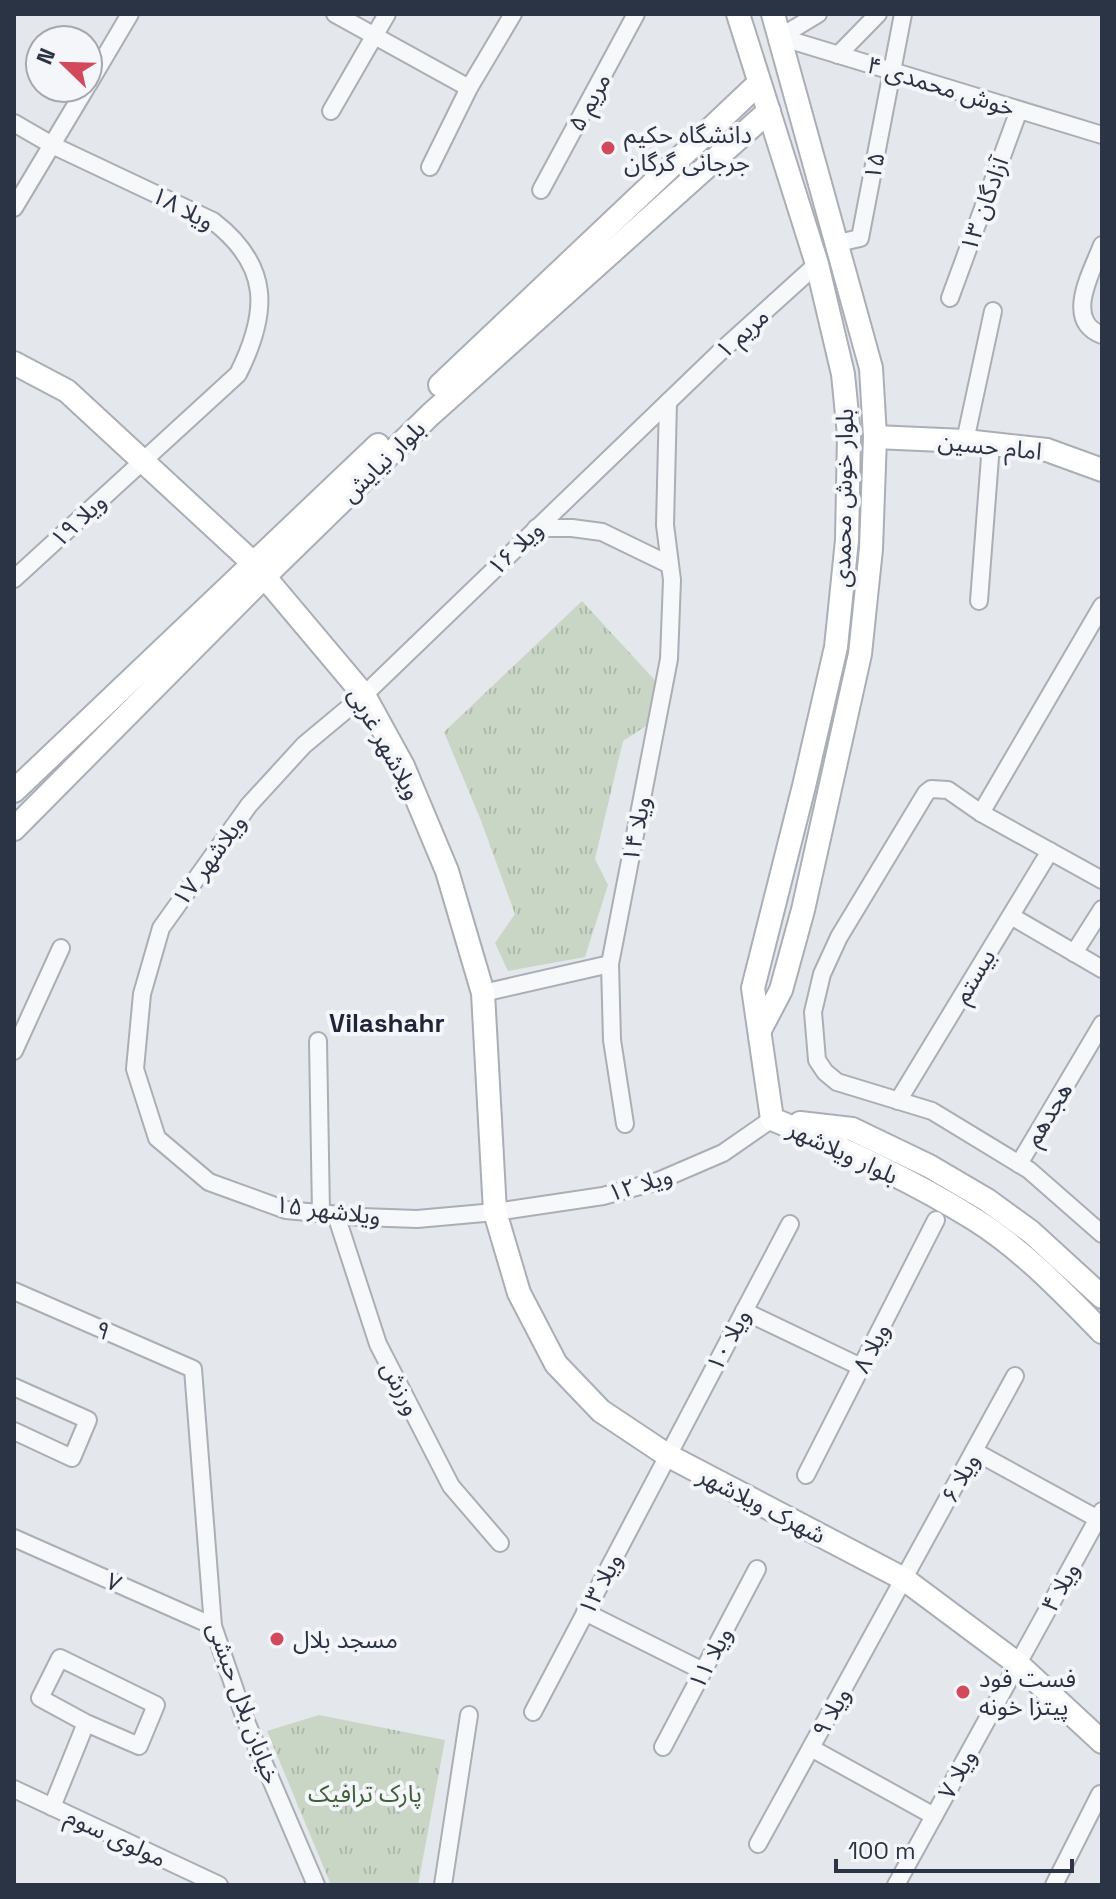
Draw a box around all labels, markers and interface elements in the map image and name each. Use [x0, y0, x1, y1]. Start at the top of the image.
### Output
north arrow [24, 24, 104, 104]
text: N [30, 44, 61, 68]
street label: خوش محمدی ۴ [863, 49, 1019, 123]
street label: ۵ مریم [560, 67, 619, 138]
place label: دانشگاه حکیم جرجانی گرگان [624, 119, 752, 178]
marker: دانشگاه حکیم جرجانی گرگان [599, 139, 617, 157]
street label: ۱۵ [856, 150, 892, 182]
street label: آزادگان ۱۳ [953, 152, 1016, 255]
street label: ویلا ۱۸ [147, 179, 219, 237]
street label: ۱ مریم [709, 301, 777, 367]
street label: بلوار خوش محمدی [826, 408, 860, 588]
street label: بلوار نیایش [334, 413, 432, 509]
street label: امام حسین [936, 425, 1043, 470]
street label: ۱۹ ویلا [43, 486, 113, 554]
street label: ۱۶ ویلا [481, 514, 549, 582]
street label: ویلاشهر غربی [341, 681, 429, 805]
street label: ۱۴ ویلا [614, 794, 658, 864]
street label: ویلاشهر ۱۷ [165, 808, 253, 912]
street label: بیستم [946, 943, 1004, 1010]
district label: Vilashahr [329, 1006, 445, 1040]
street label: هجدهم [1017, 1076, 1081, 1153]
street label: بلوار ویلاشهر [782, 1112, 903, 1191]
street label: ویلا ۱۲ [604, 1160, 676, 1208]
street label: ویلاشهر ۱۵ [273, 1188, 383, 1232]
street label: ۱۰ ویلا [699, 1304, 757, 1376]
street label: ۹ [90, 1313, 116, 1347]
street label: ویلا ۸ [845, 1318, 897, 1378]
street label: ورزش [374, 1356, 428, 1420]
street label: ۶ ویلا [934, 1448, 986, 1508]
street label: شهرک ویلاشهر [692, 1459, 831, 1550]
street label: ۱۳ ویلا [571, 1548, 629, 1620]
street label: ۴ ویلا [1034, 1557, 1086, 1617]
street label: ۷ [101, 1565, 127, 1599]
street label: خیابان بلال حبشی [200, 1618, 288, 1788]
street label: ۱۱ ویلا [681, 1622, 739, 1694]
place label: مسجد بلال [293, 1624, 398, 1655]
marker: مسجد بلال [268, 1630, 286, 1648]
place label: فست فود پیتزا خونه [979, 1663, 1076, 1722]
street label: ۹ ویلا [805, 1682, 857, 1742]
marker: فست فود پیتزا خونه [954, 1683, 972, 1701]
street label: ۷ ویلا [931, 1744, 983, 1804]
park label: پارک ترافیک [308, 1778, 422, 1809]
street label: مولوی سوم [59, 1800, 171, 1877]
scale bar [836, 1823, 1072, 1873]
text: 100 m [848, 1835, 916, 1866]

